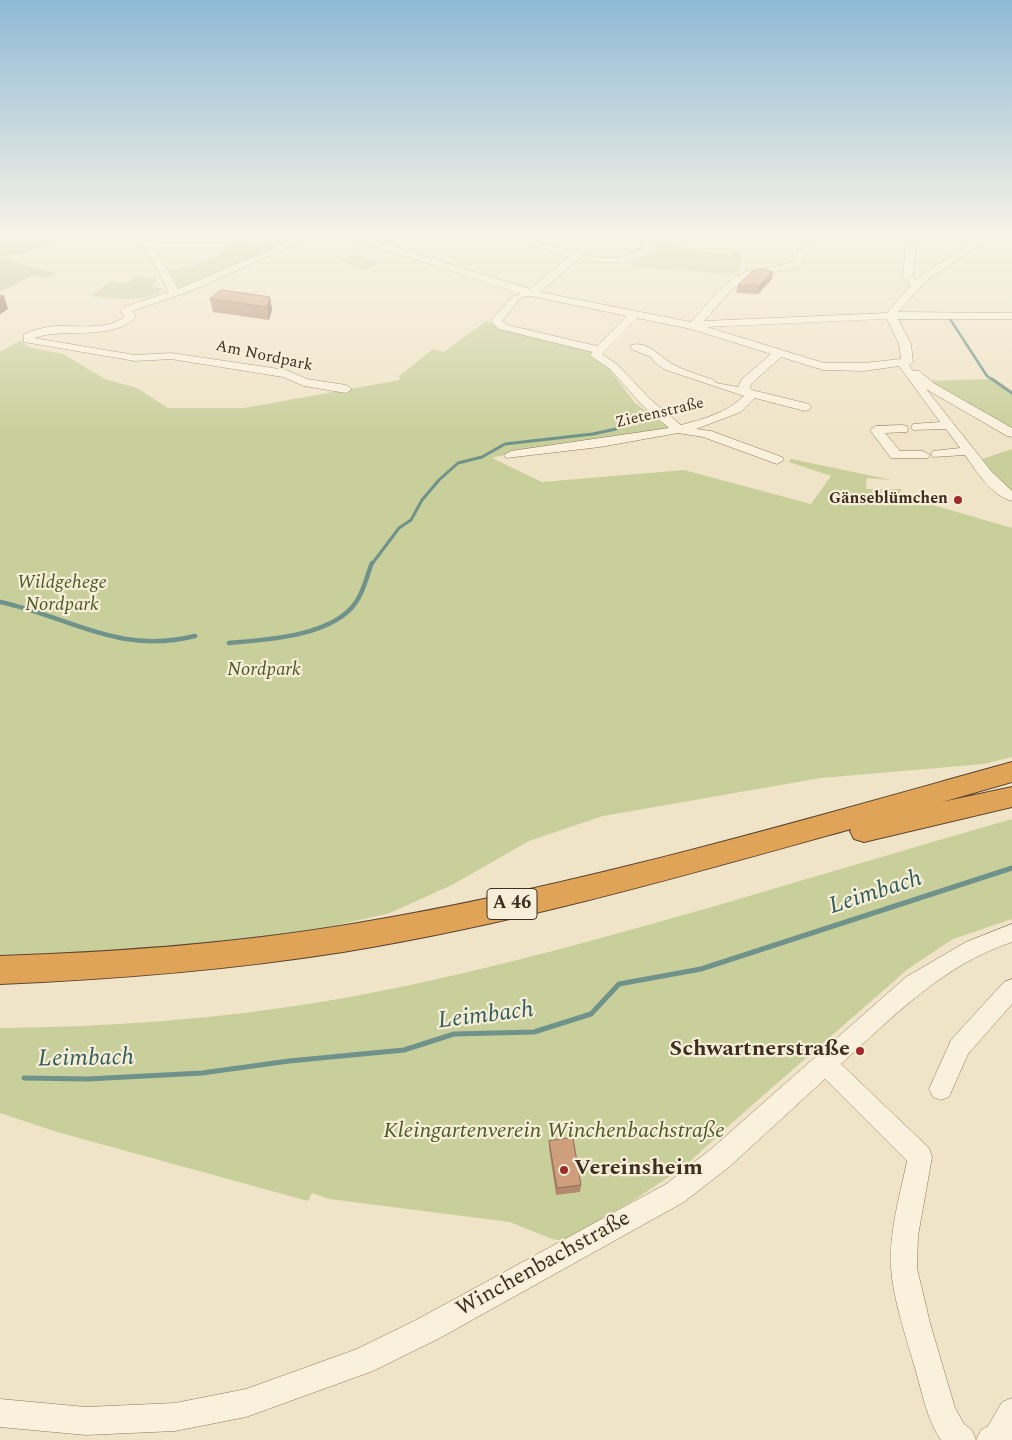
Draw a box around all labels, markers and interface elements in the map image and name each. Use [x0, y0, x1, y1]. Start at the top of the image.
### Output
street label: Am Nordpark [214, 337, 314, 377]
street label: Zietenstraße [614, 395, 706, 433]
place label: Gänseblümchen [829, 490, 948, 510]
marker: Gänseblümchen [952, 494, 964, 506]
park label: Wildgehege Nordpark [17, 573, 107, 617]
park label: Nordpark [227, 660, 301, 682]
water label: Leimbach [826, 865, 926, 923]
road number: A 46 [487, 889, 537, 920]
water label: Leimbach [437, 997, 535, 1037]
place label: Schwartnerstraße [669, 1038, 850, 1064]
water label: Leimbach [38, 1045, 134, 1075]
marker: Schwartnerstraße [854, 1045, 866, 1057]
park label: Kleingartenverein Winchenbachstraße [383, 1120, 725, 1146]
place label: Vereinsheim [574, 1157, 703, 1183]
marker: Vereinsheim [558, 1164, 570, 1176]
street label: Winchenbachstraße [452, 1206, 636, 1324]

